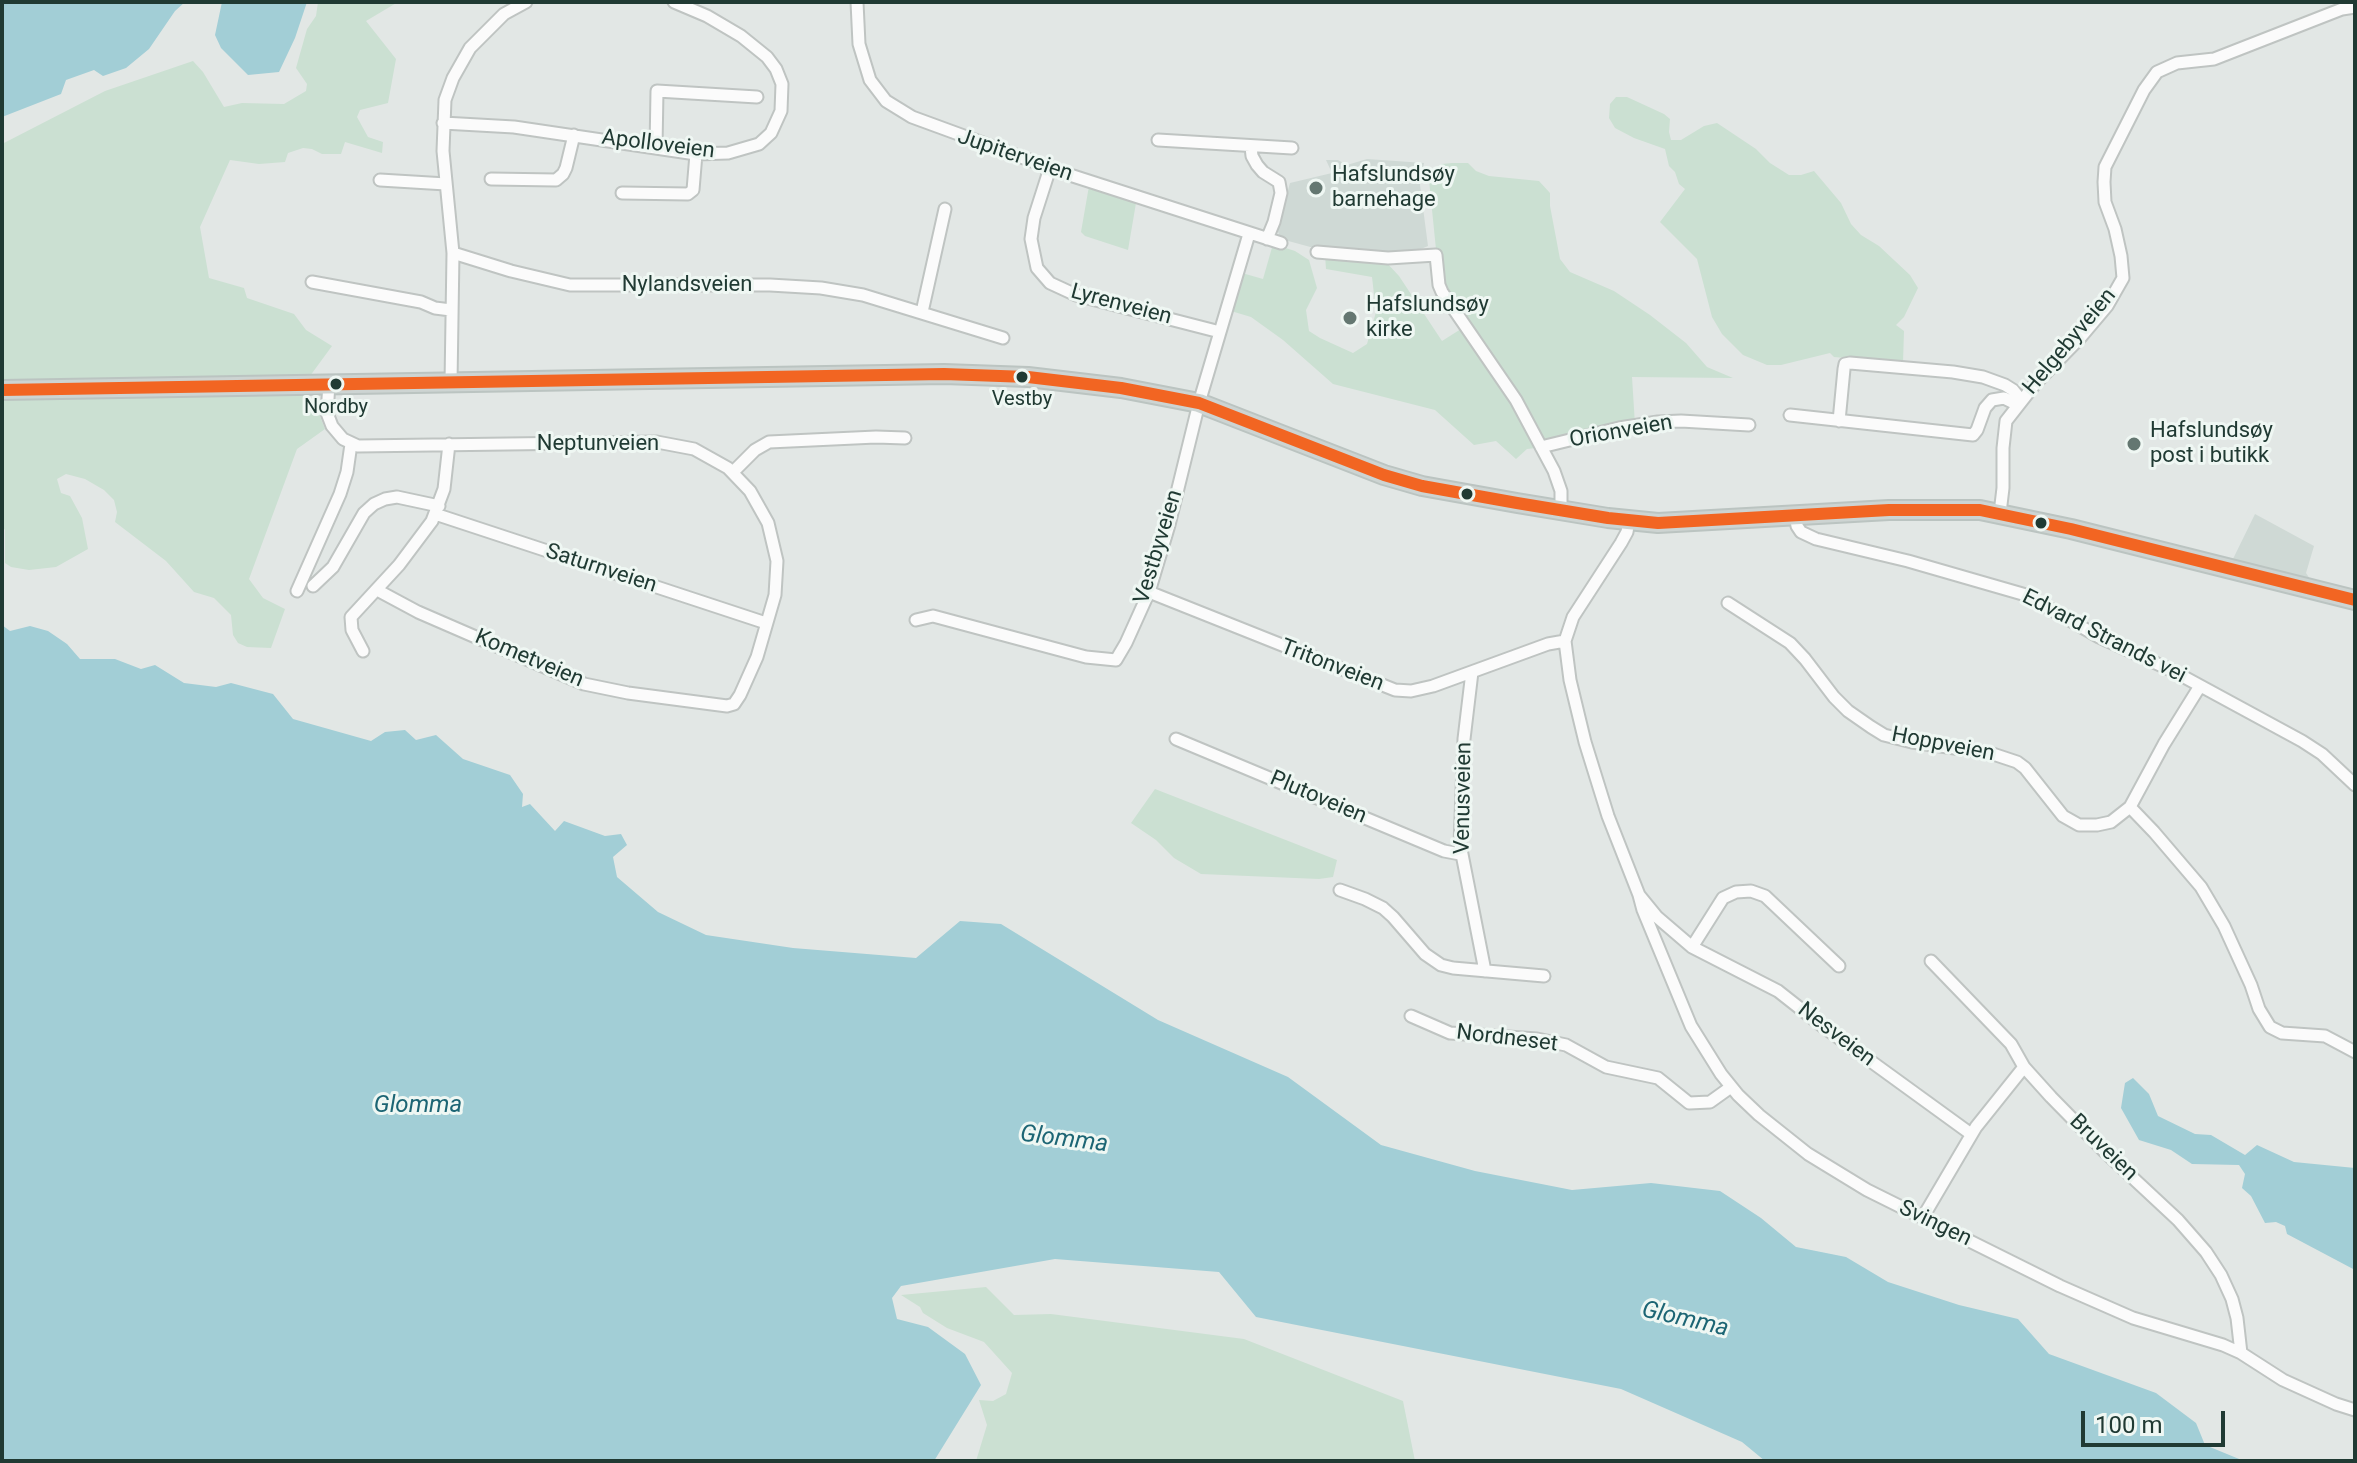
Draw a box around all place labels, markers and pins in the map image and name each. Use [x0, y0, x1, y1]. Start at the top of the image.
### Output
place label: Hafslundsøy barnehage [1332, 162, 1455, 214]
marker: Hafslundsøy barnehage [1307, 179, 1325, 197]
place label: Hafslundsøy kirke [1366, 292, 1489, 344]
marker: Hafslundsøy kirke [1341, 309, 1359, 327]
marker: Vestby [1014, 369, 1030, 385]
marker: Nordby [328, 376, 344, 392]
place label: Vestby [992, 388, 1052, 412]
place label: Nordby [304, 396, 368, 420]
place label: Hafslundsøy post i butikk [2150, 418, 2273, 470]
marker: Hafslundsøy post i butikk [2125, 435, 2143, 453]
unlabelled marker [1459, 486, 1475, 502]
unlabelled marker [2033, 515, 2049, 531]

